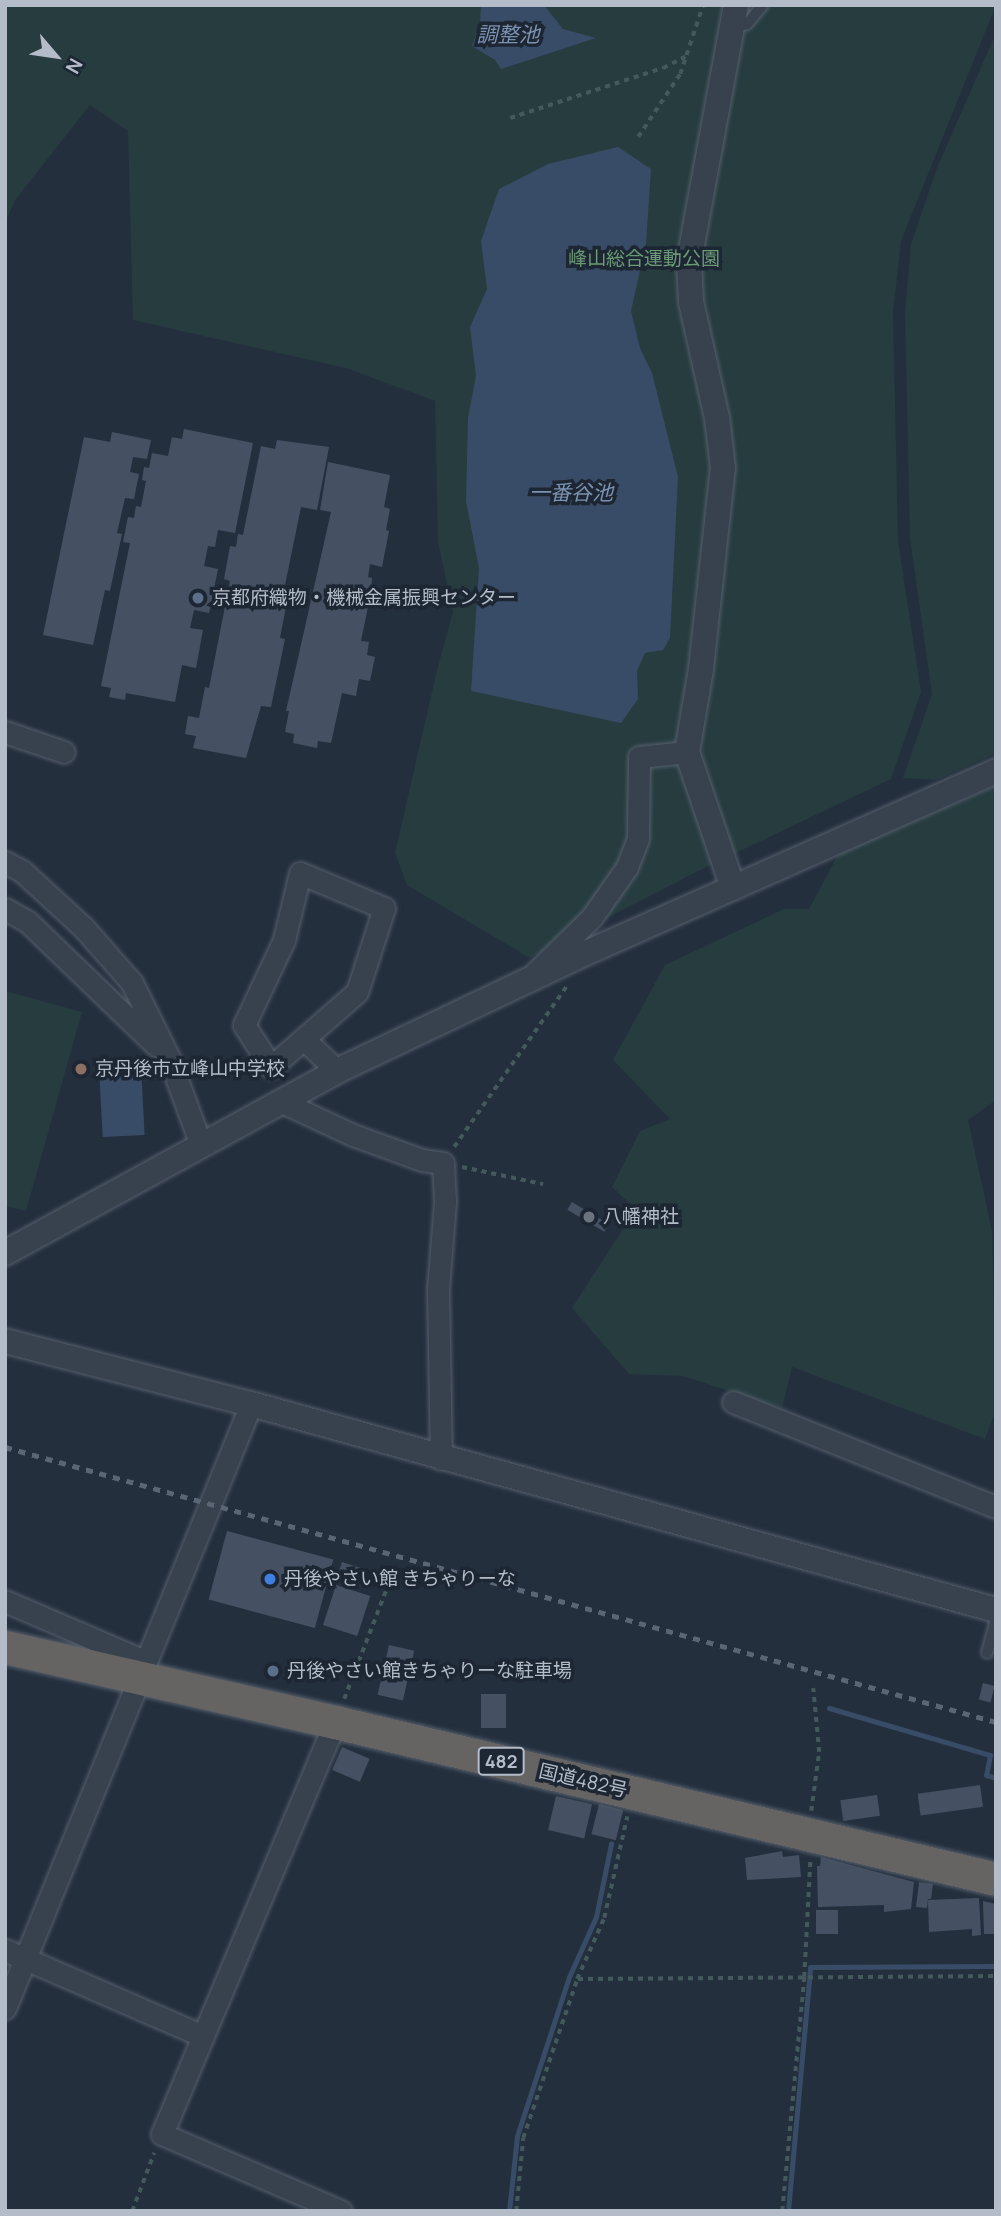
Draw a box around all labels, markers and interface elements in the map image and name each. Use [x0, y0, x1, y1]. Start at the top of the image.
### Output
north arrow [21, 21, 91, 91]
water label: 調整池 [477, 21, 539, 47]
text: N [60, 54, 89, 78]
park label: 峰山総合運動公園 [568, 248, 720, 270]
water label: 一番谷池 [529, 479, 613, 505]
place label: 京都府織物・機械金属振興センター [212, 587, 516, 609]
marker: 京都府織物・機械金属振興センター [190, 590, 206, 606]
place label: 京丹後市立峰山中学校 [95, 1058, 285, 1080]
marker: 京丹後市立峰山中学校 [73, 1061, 89, 1077]
place label: 八幡神社 [603, 1206, 679, 1228]
marker: 八幡神社 [581, 1209, 597, 1225]
place label: 丹後やさい館 きちゃりーな [284, 1568, 516, 1590]
marker: 丹後やさい館 きちゃりーな [262, 1571, 278, 1587]
place label: 丹後やさい館きちゃりーな駐車場 [287, 1660, 572, 1682]
marker: 丹後やさい館きちゃりーな駐車場 [265, 1663, 281, 1679]
road number: 482 [476, 1746, 526, 1776]
street label: 国道482号 [537, 1760, 629, 1802]

